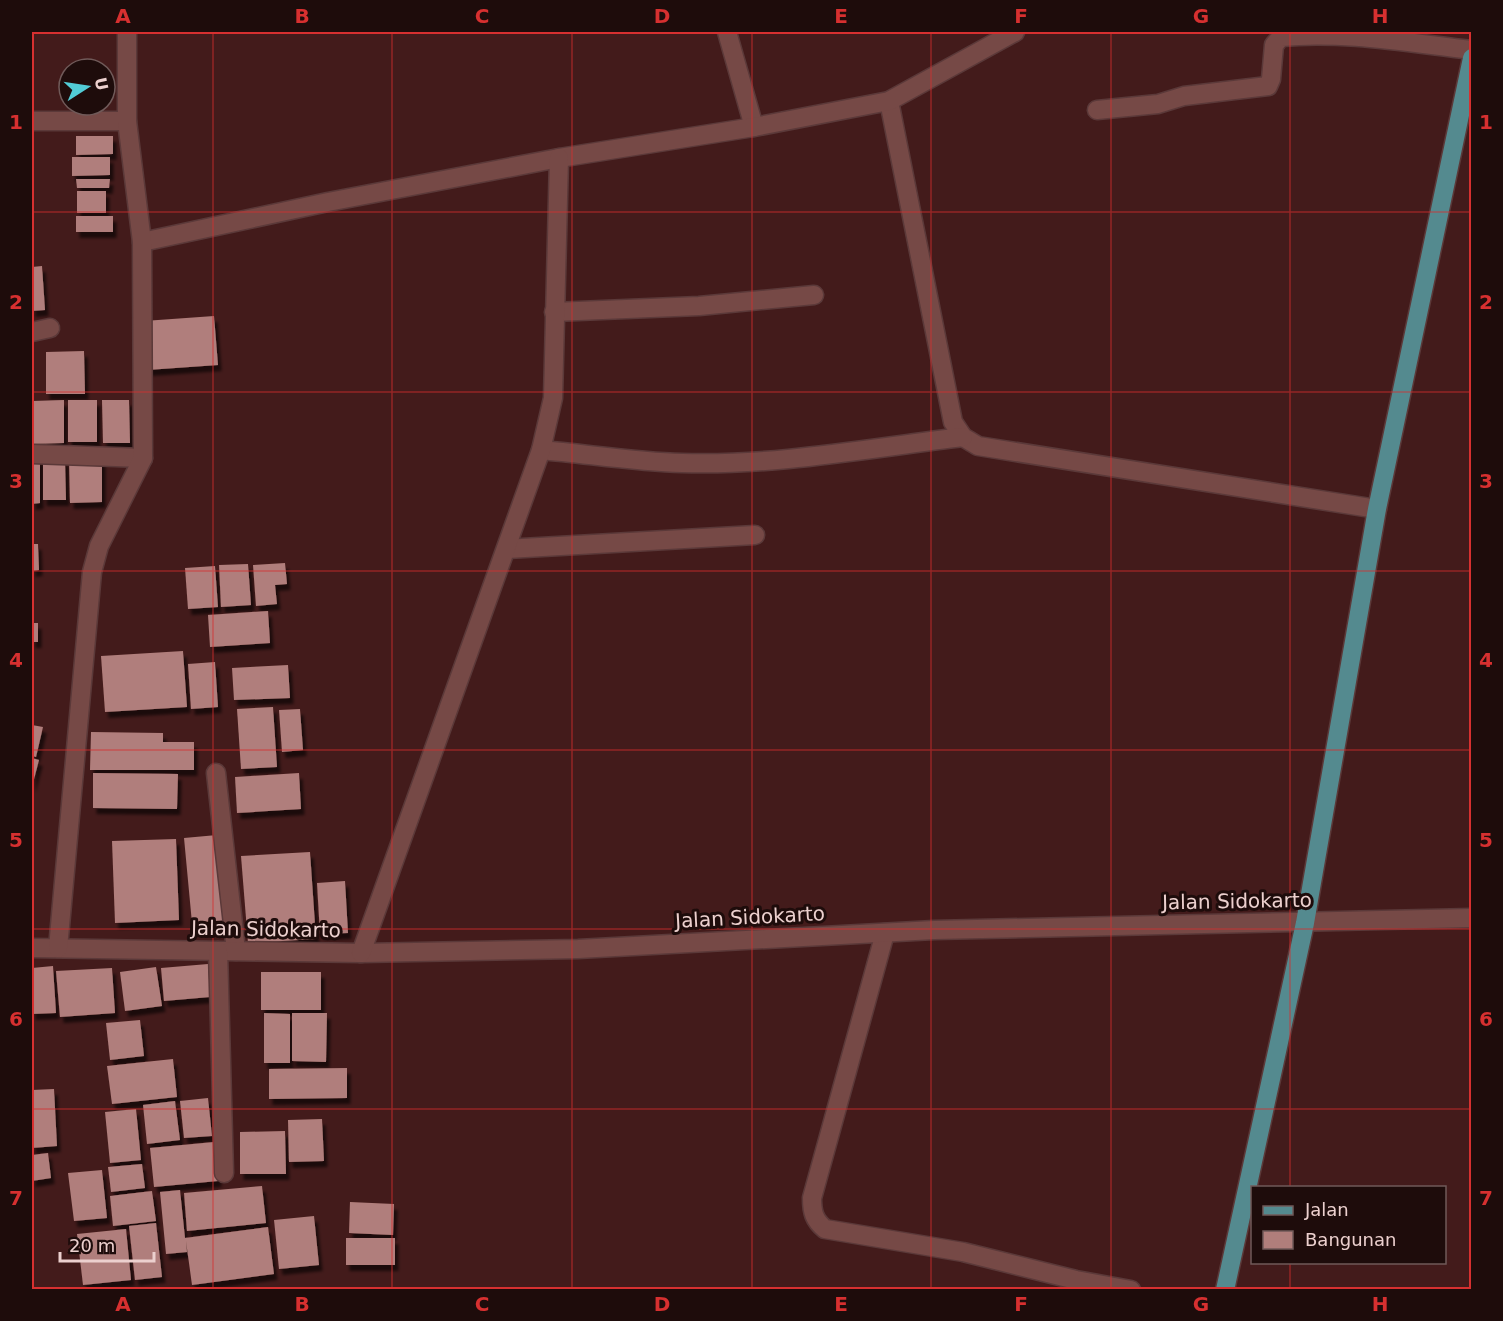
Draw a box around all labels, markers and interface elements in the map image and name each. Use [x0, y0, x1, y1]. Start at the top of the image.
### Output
text: A [115, 4, 131, 28]
text: B [294, 4, 310, 28]
text: C [475, 4, 489, 28]
text: D [654, 4, 670, 28]
text: E [834, 4, 848, 28]
text: F [1014, 4, 1028, 28]
text: G [1193, 4, 1209, 28]
text: H [1372, 4, 1388, 28]
north arrow [57, 57, 117, 117]
text: U [91, 76, 112, 92]
text: 1 [9, 110, 23, 134]
text: 1 [1479, 110, 1493, 134]
text: 2 [9, 290, 23, 314]
text: 2 [1479, 290, 1493, 314]
text: 3 [9, 469, 23, 493]
text: 3 [1479, 469, 1493, 493]
text: 4 [9, 648, 23, 672]
text: 4 [1479, 648, 1493, 672]
text: 5 [9, 828, 23, 852]
text: 5 [1479, 828, 1493, 852]
street label: Jalan Sidokarto [1160, 888, 1312, 914]
street label: Jalan Sidokarto [672, 901, 826, 933]
street label: Jalan Sidokarto [189, 916, 341, 942]
text: 6 [9, 1007, 23, 1031]
text: 6 [1479, 1007, 1493, 1031]
text: 7 [9, 1186, 23, 1210]
legend [1251, 1186, 1446, 1264]
text: 7 [1479, 1186, 1493, 1210]
text: Jalan [1304, 1199, 1349, 1220]
scale bar [60, 1225, 154, 1263]
text: Bangunan [1305, 1229, 1396, 1250]
text: 20 m [69, 1235, 115, 1256]
text: A [115, 1292, 131, 1316]
text: B [294, 1292, 310, 1316]
text: C [475, 1292, 489, 1316]
text: D [654, 1292, 670, 1316]
text: E [834, 1292, 848, 1316]
text: F [1014, 1292, 1028, 1316]
text: G [1193, 1292, 1209, 1316]
text: H [1372, 1292, 1388, 1316]

